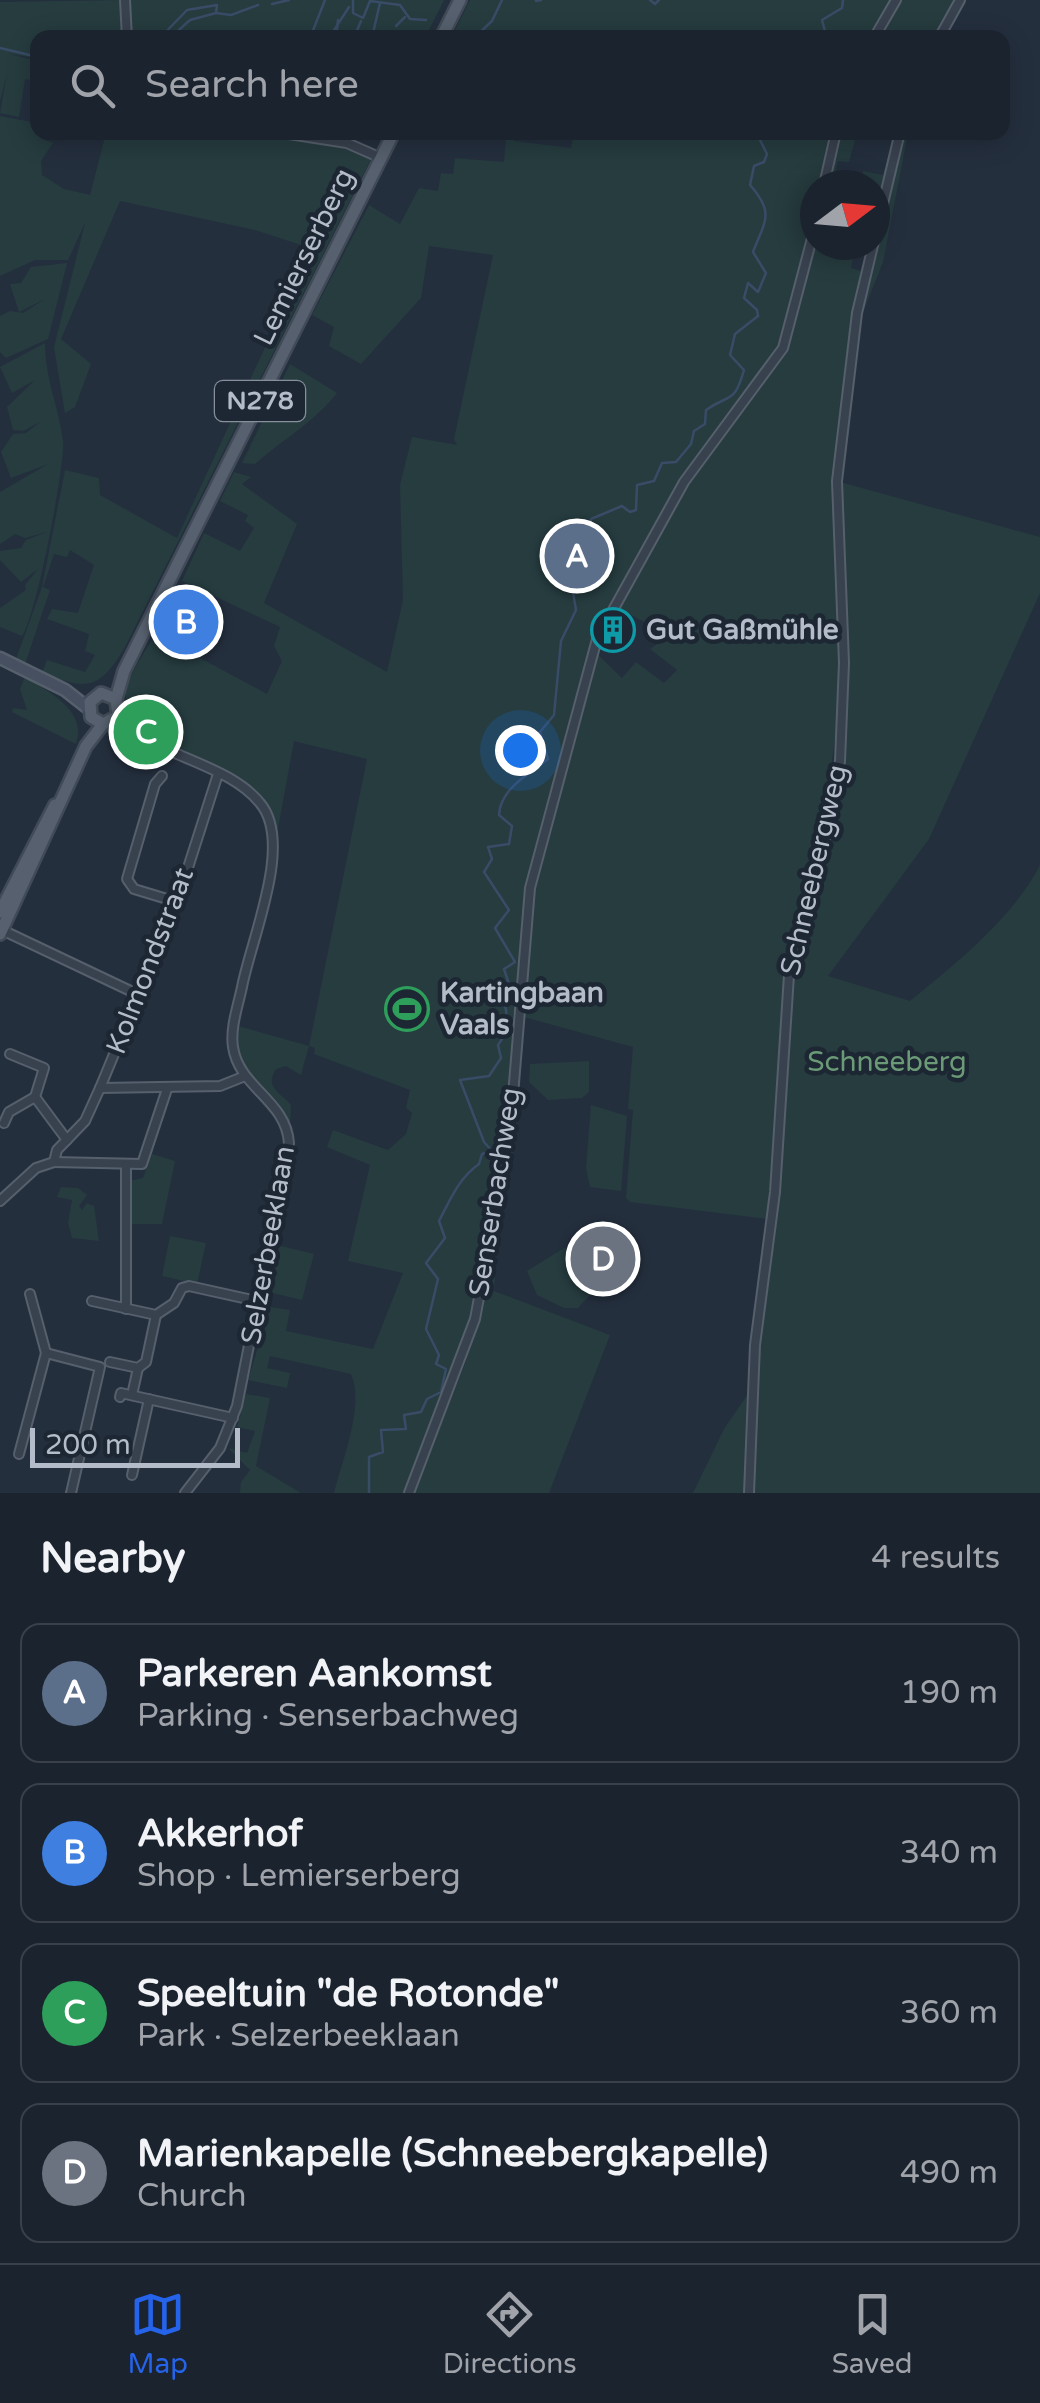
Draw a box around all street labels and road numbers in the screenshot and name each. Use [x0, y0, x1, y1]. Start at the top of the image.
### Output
street label: Lemierserberg [246, 163, 362, 351]
road number: N278 [215, 381, 305, 421]
street label: Schneebergweg [773, 761, 855, 979]
street label: Kolmondstraat [99, 863, 201, 1059]
street label: Senserbachweg [462, 1085, 528, 1299]
street label: Selzerbeeklaan [234, 1143, 302, 1347]

